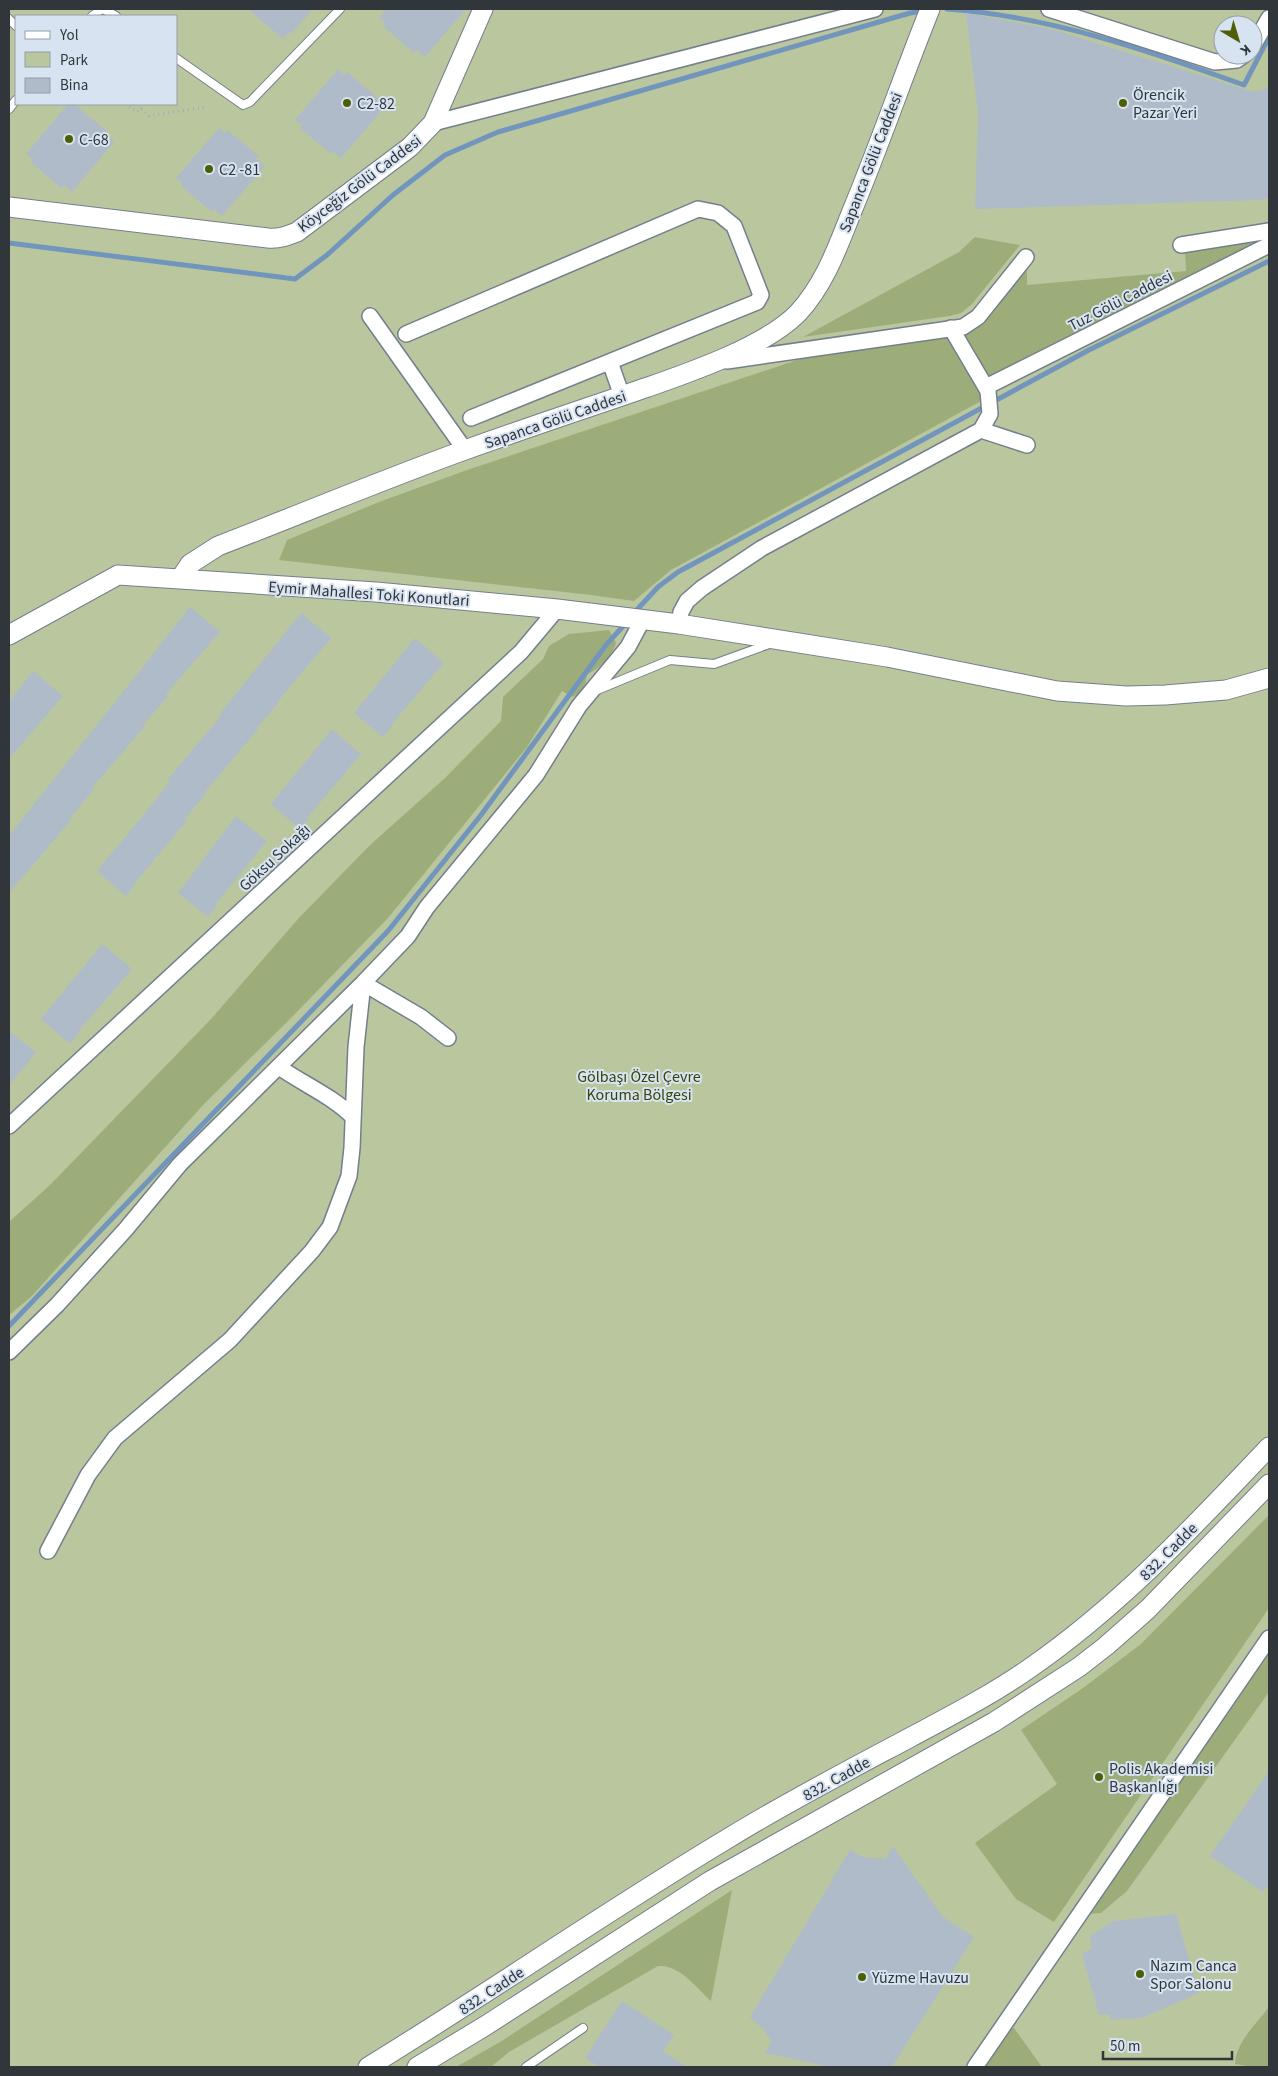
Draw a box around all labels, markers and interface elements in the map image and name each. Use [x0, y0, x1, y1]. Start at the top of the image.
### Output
legend [15, 15, 178, 105]
north arrow [1213, 15, 1263, 65]
text: Yol [59, 25, 79, 46]
text: K [1236, 39, 1255, 60]
text: Park [60, 50, 89, 71]
text: Bina [60, 75, 88, 96]
place label: Örencik Pazar Yeri [1133, 84, 1197, 124]
street label: Sapanca Gölü Caddesi [834, 89, 908, 236]
place label: C2-82 [357, 93, 395, 115]
marker: C2-82 [341, 97, 353, 109]
marker: Örencik Pazar Yeri [1117, 97, 1129, 109]
place label: C-68 [79, 129, 109, 151]
street label: Köyceğiz Gölü Caddesi [293, 130, 426, 238]
marker: C-68 [63, 133, 75, 145]
place label: C2 -81 [219, 159, 260, 181]
marker: C2 -81 [203, 163, 215, 175]
street label: Tuz Gölü Caddesi [1064, 265, 1177, 337]
street label: Sapanca Gölü Caddesi [482, 385, 629, 455]
street label: Eymir Mahallesi Toki Konutlari [268, 576, 470, 612]
street label: Göksu Sokağı [234, 819, 315, 897]
park label: Gölbaşı Özel Çevre Koruma Bölgesi [577, 1066, 701, 1106]
street label: 832. Cadde [1135, 1518, 1203, 1586]
street label: 832. Cadde [799, 1751, 874, 1806]
place label: Polis Akademisi Başkanlığı [1109, 1758, 1213, 1798]
marker: Polis Akademisi Başkanlığı [1093, 1771, 1105, 1783]
place label: Nazım Canca Spor Salonu [1150, 1955, 1237, 1995]
street label: 832. Cadde [455, 1961, 529, 2020]
place label: Yüzme Havuzu [871, 1967, 969, 1989]
marker: Nazım Canca Spor Salonu [1134, 1968, 1146, 1980]
marker: Yüzme Havuzu [856, 1971, 868, 1983]
scale bar [1103, 2028, 1232, 2060]
text: 50 m [1110, 2036, 1140, 2057]

